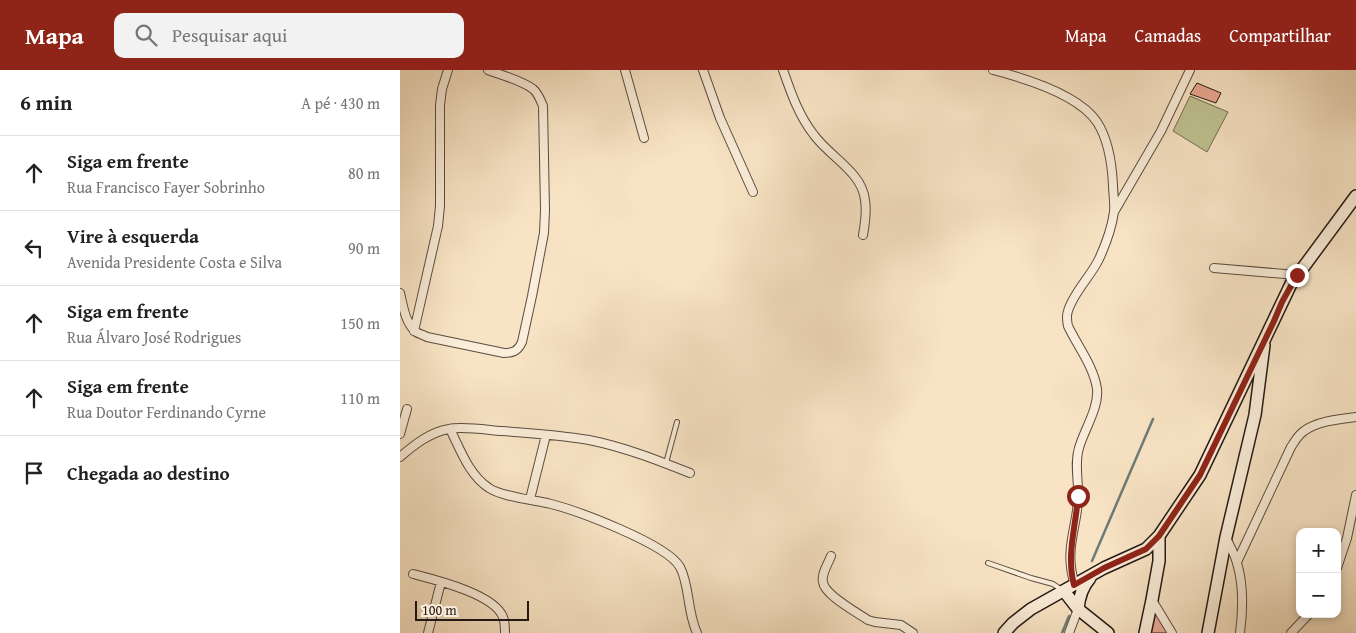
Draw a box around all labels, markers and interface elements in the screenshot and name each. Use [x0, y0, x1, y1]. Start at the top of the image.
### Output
search box [114, 13, 464, 58]
text: Mapa [25, 18, 84, 53]
icon: search [132, 21, 160, 49]
text: Pesquisar aqui [172, 21, 287, 49]
text: Mapa [1065, 22, 1106, 49]
text: Camadas [1134, 22, 1201, 49]
text: Compartilhar [1229, 22, 1331, 49]
text: 6 min [20, 87, 72, 118]
text: A pé · 430 m [301, 91, 380, 115]
text: Siga em frente [67, 147, 189, 175]
icon: ahead [20, 159, 48, 187]
text: 80 m [348, 161, 380, 185]
text: Rua Francisco Fayer Sobrinho [67, 175, 265, 199]
text: Vire à esquerda [67, 222, 199, 250]
icon: left [20, 234, 48, 262]
text: 90 m [348, 236, 380, 260]
text: Avenida Presidente Costa e Silva [67, 250, 282, 274]
route end [1286, 264, 1309, 287]
text: Siga em frente [67, 297, 189, 325]
icon: ahead [20, 309, 48, 337]
text: 150 m [340, 311, 380, 335]
text: Rua Álvaro José Rodrigues [67, 325, 241, 349]
text: Siga em frente [67, 372, 189, 400]
icon: ahead [20, 384, 48, 412]
text: 110 m [340, 386, 380, 410]
text: Rua Doutor Ferdinando Cyrne [67, 400, 266, 424]
icon: arrive [20, 459, 48, 487]
text: Chegada ao destino [67, 459, 230, 487]
route start [1067, 485, 1090, 508]
map controls [1296, 528, 1341, 618]
button: + [1296, 528, 1341, 573]
button: − [1296, 573, 1341, 618]
scale bar [415, 598, 529, 621]
text: 100 m [422, 600, 457, 620]

